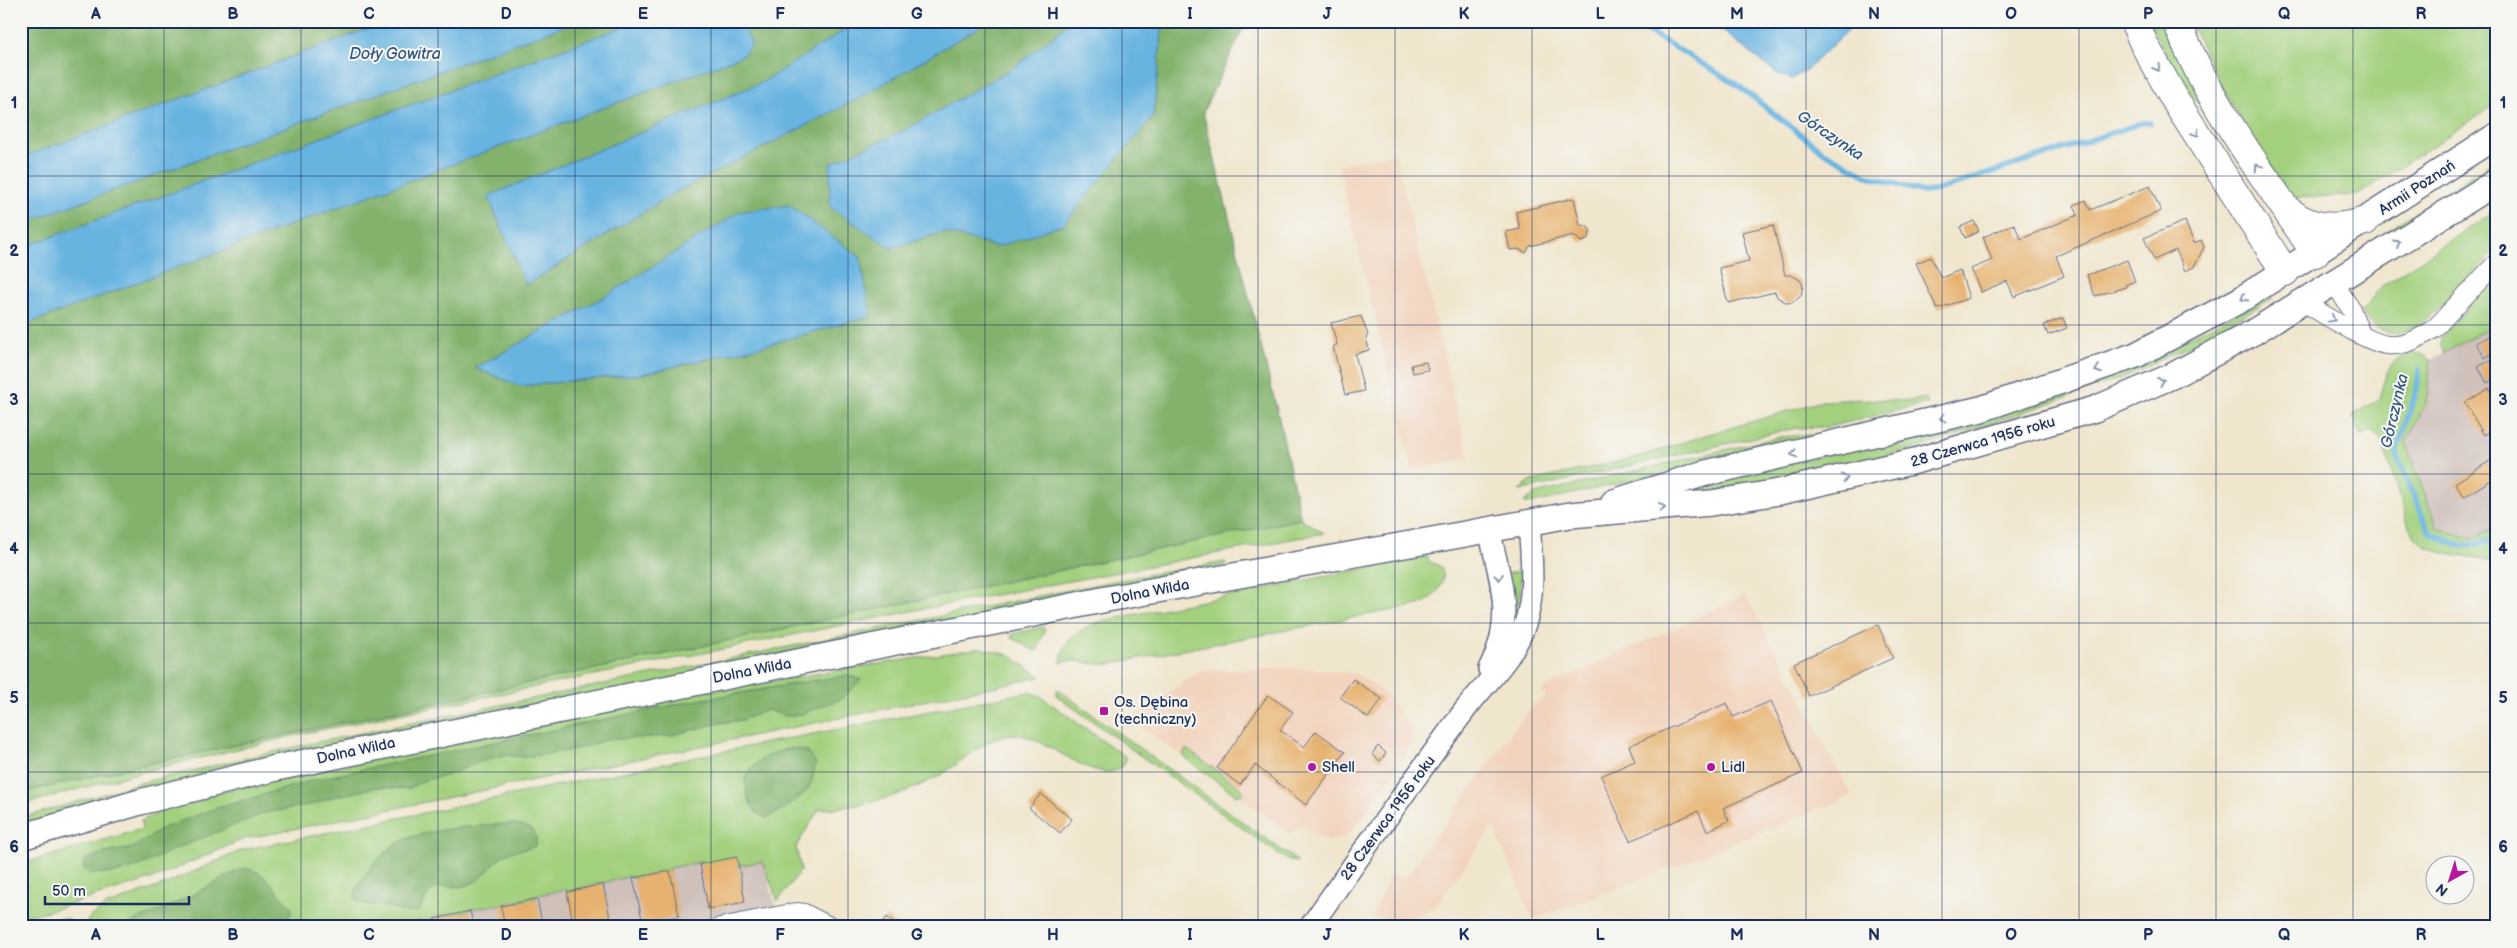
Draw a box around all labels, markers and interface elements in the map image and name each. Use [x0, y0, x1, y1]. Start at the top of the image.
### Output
text: A [90, 5, 101, 24]
text: B [227, 5, 239, 24]
text: C [363, 5, 375, 24]
text: D [500, 5, 512, 24]
text: E [638, 5, 648, 24]
text: F [775, 5, 785, 24]
text: G [911, 5, 923, 24]
text: H [1047, 5, 1059, 24]
text: I [1187, 5, 1193, 24]
text: J [1323, 5, 1332, 24]
text: K [1459, 5, 1470, 24]
text: L [1595, 5, 1605, 24]
text: M [1730, 5, 1744, 24]
text: N [1868, 5, 1880, 24]
text: O [2005, 5, 2017, 24]
text: P [2143, 5, 2153, 24]
text: Q [2278, 5, 2290, 24]
text: R [2416, 5, 2427, 24]
water label: Doły Gowitra [349, 45, 441, 64]
one-way arrow [2151, 63, 2161, 72]
text: 1 [11, 94, 17, 113]
text: 1 [2500, 94, 2506, 113]
water label: Górczynka [1793, 107, 1867, 165]
one-way arrow [2190, 128, 2200, 137]
street label: Armii Poznań [2375, 156, 2459, 220]
one-way arrow [2255, 163, 2264, 173]
one-way arrow [2391, 240, 2400, 250]
text: 2 [9, 242, 19, 261]
text: 2 [2498, 242, 2508, 261]
one-way arrow [2240, 291, 2249, 301]
one-way arrow [2327, 312, 2336, 322]
one-way arrow [2094, 364, 2103, 374]
water label: Górczynka [2377, 372, 2413, 450]
one-way arrow [2156, 377, 2165, 388]
text: 3 [9, 391, 19, 410]
text: 3 [2498, 391, 2508, 410]
street label: 28 Czerwca 1956 roku [1908, 412, 2058, 472]
one-way arrow [1939, 412, 1948, 423]
one-way arrow [1789, 448, 1798, 458]
one-way arrow [1841, 473, 1850, 484]
one-way arrow [1658, 502, 1666, 513]
text: 4 [9, 540, 19, 559]
text: 4 [2498, 540, 2508, 559]
one-way arrow [1493, 572, 1503, 581]
street label: Dolna Wilda [1109, 575, 1191, 609]
street label: Dolna Wilda [711, 654, 793, 688]
text: 5 [9, 689, 19, 708]
text: 5 [2498, 689, 2508, 708]
place label: Os. Dębina (techniczny) [1114, 693, 1197, 729]
marker: Os. Dębina (techniczny) [1098, 705, 1110, 717]
street label: Dolna Wilda [315, 733, 397, 769]
street label: 28 Czerwca 1956 roku [1336, 752, 1440, 884]
place label: Shell [1322, 758, 1355, 777]
place label: Lidl [1721, 758, 1745, 777]
marker: Shell [1306, 761, 1318, 773]
marker: Lidl [1705, 761, 1717, 773]
text: 6 [9, 838, 19, 857]
text: 6 [2498, 838, 2508, 857]
north arrow [2424, 856, 2474, 906]
scale bar [45, 873, 189, 905]
text: N [2433, 880, 2452, 900]
text: 50 m [52, 882, 86, 901]
text: A [90, 926, 101, 945]
text: B [227, 926, 239, 945]
text: C [363, 926, 375, 945]
text: D [500, 926, 512, 945]
text: E [638, 926, 648, 945]
text: F [775, 926, 785, 945]
text: G [911, 926, 923, 945]
text: H [1047, 926, 1059, 945]
text: I [1187, 926, 1193, 945]
text: J [1323, 926, 1332, 945]
text: K [1459, 926, 1470, 945]
text: L [1595, 926, 1605, 945]
text: M [1730, 926, 1744, 945]
text: N [1868, 926, 1880, 945]
text: O [2005, 926, 2017, 945]
text: P [2143, 926, 2153, 945]
text: Q [2278, 926, 2290, 945]
text: R [2416, 926, 2427, 945]

